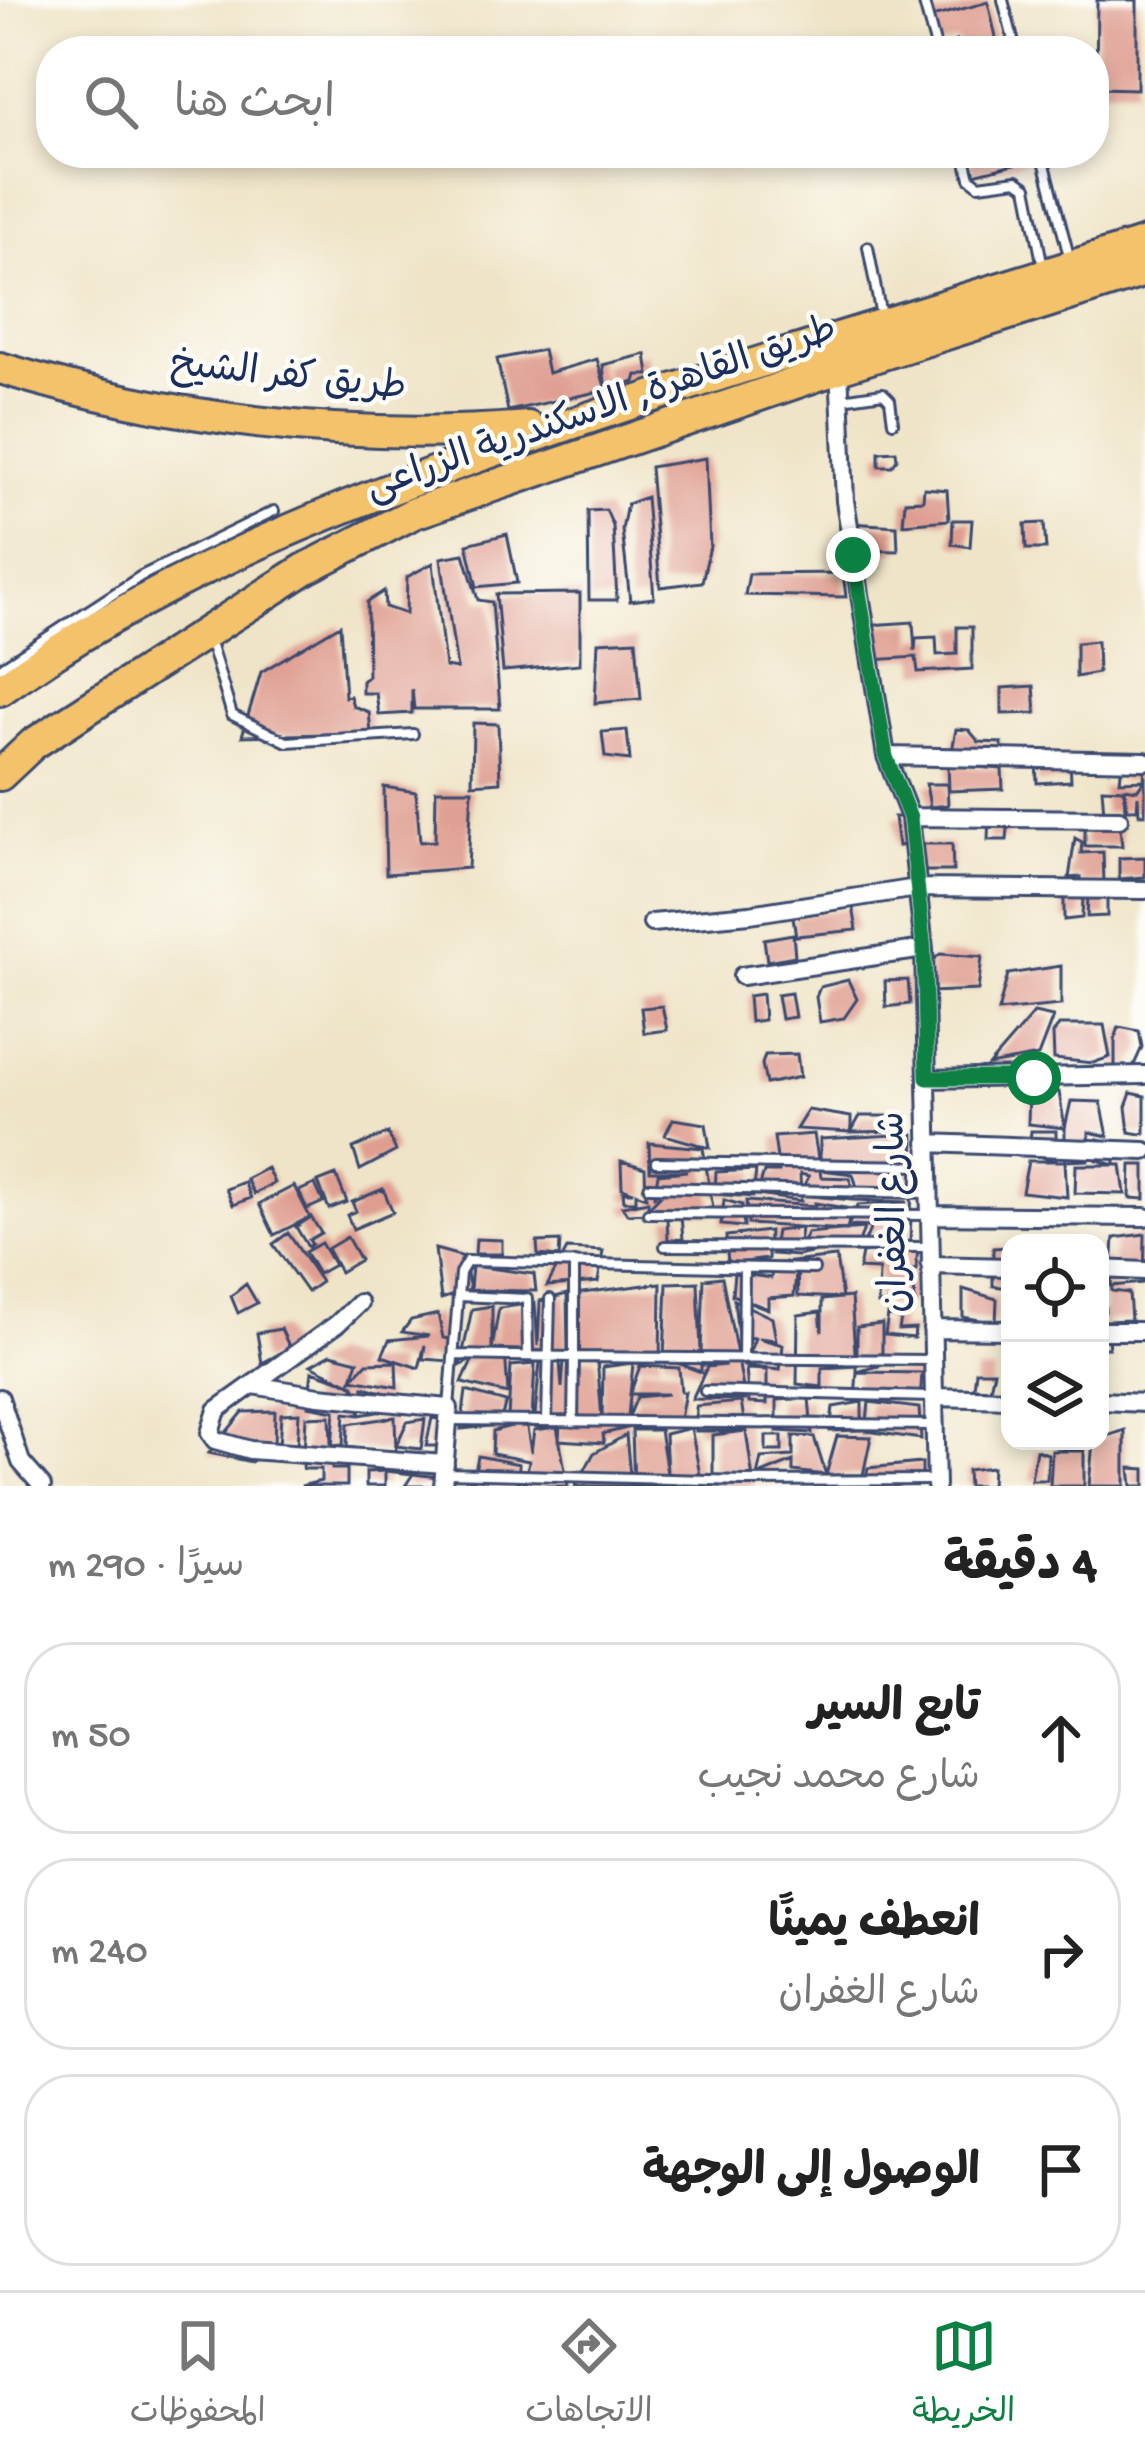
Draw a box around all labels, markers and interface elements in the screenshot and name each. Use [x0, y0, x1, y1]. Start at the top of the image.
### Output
search box [36, 36, 1109, 168]
icon: search [78, 69, 144, 135]
text: ابحث هنا [174, 80, 335, 133]
street label: طريق القاهرة, الاسكندرية الزراعى [360, 309, 844, 513]
street label: طريق كفر الشيخ [168, 344, 408, 414]
route end [826, 528, 880, 582]
route start [1007, 1051, 1061, 1105]
street label: شارع الغفران [872, 1111, 922, 1313]
map controls [1001, 1234, 1109, 1450]
button: locate [1001, 1234, 1109, 1342]
button: layers [1001, 1342, 1109, 1450]
text: 4 دقيقة [943, 1539, 1097, 1599]
text: سيرًا · 290 m [48, 1545, 244, 1591]
text: تابع السير [809, 1684, 980, 1737]
icon: ahead [1028, 1705, 1094, 1771]
text: 50 m [51, 1715, 131, 1761]
text: شارع محمد نجيب [697, 1757, 980, 1803]
text: انعطف يمينًا [768, 1900, 980, 1953]
icon: right [1028, 1921, 1094, 1987]
text: 240 m [51, 1931, 148, 1977]
text: شارع الغفران [778, 1973, 980, 2019]
icon: arrive [1028, 2137, 1094, 2203]
text: الوصول إلى الوجهة [642, 2148, 980, 2201]
tab: المحفوظات [130, 2313, 266, 2439]
tab: الاتجاهات [525, 2313, 653, 2439]
tab: الخريطة [912, 2313, 1015, 2439]

